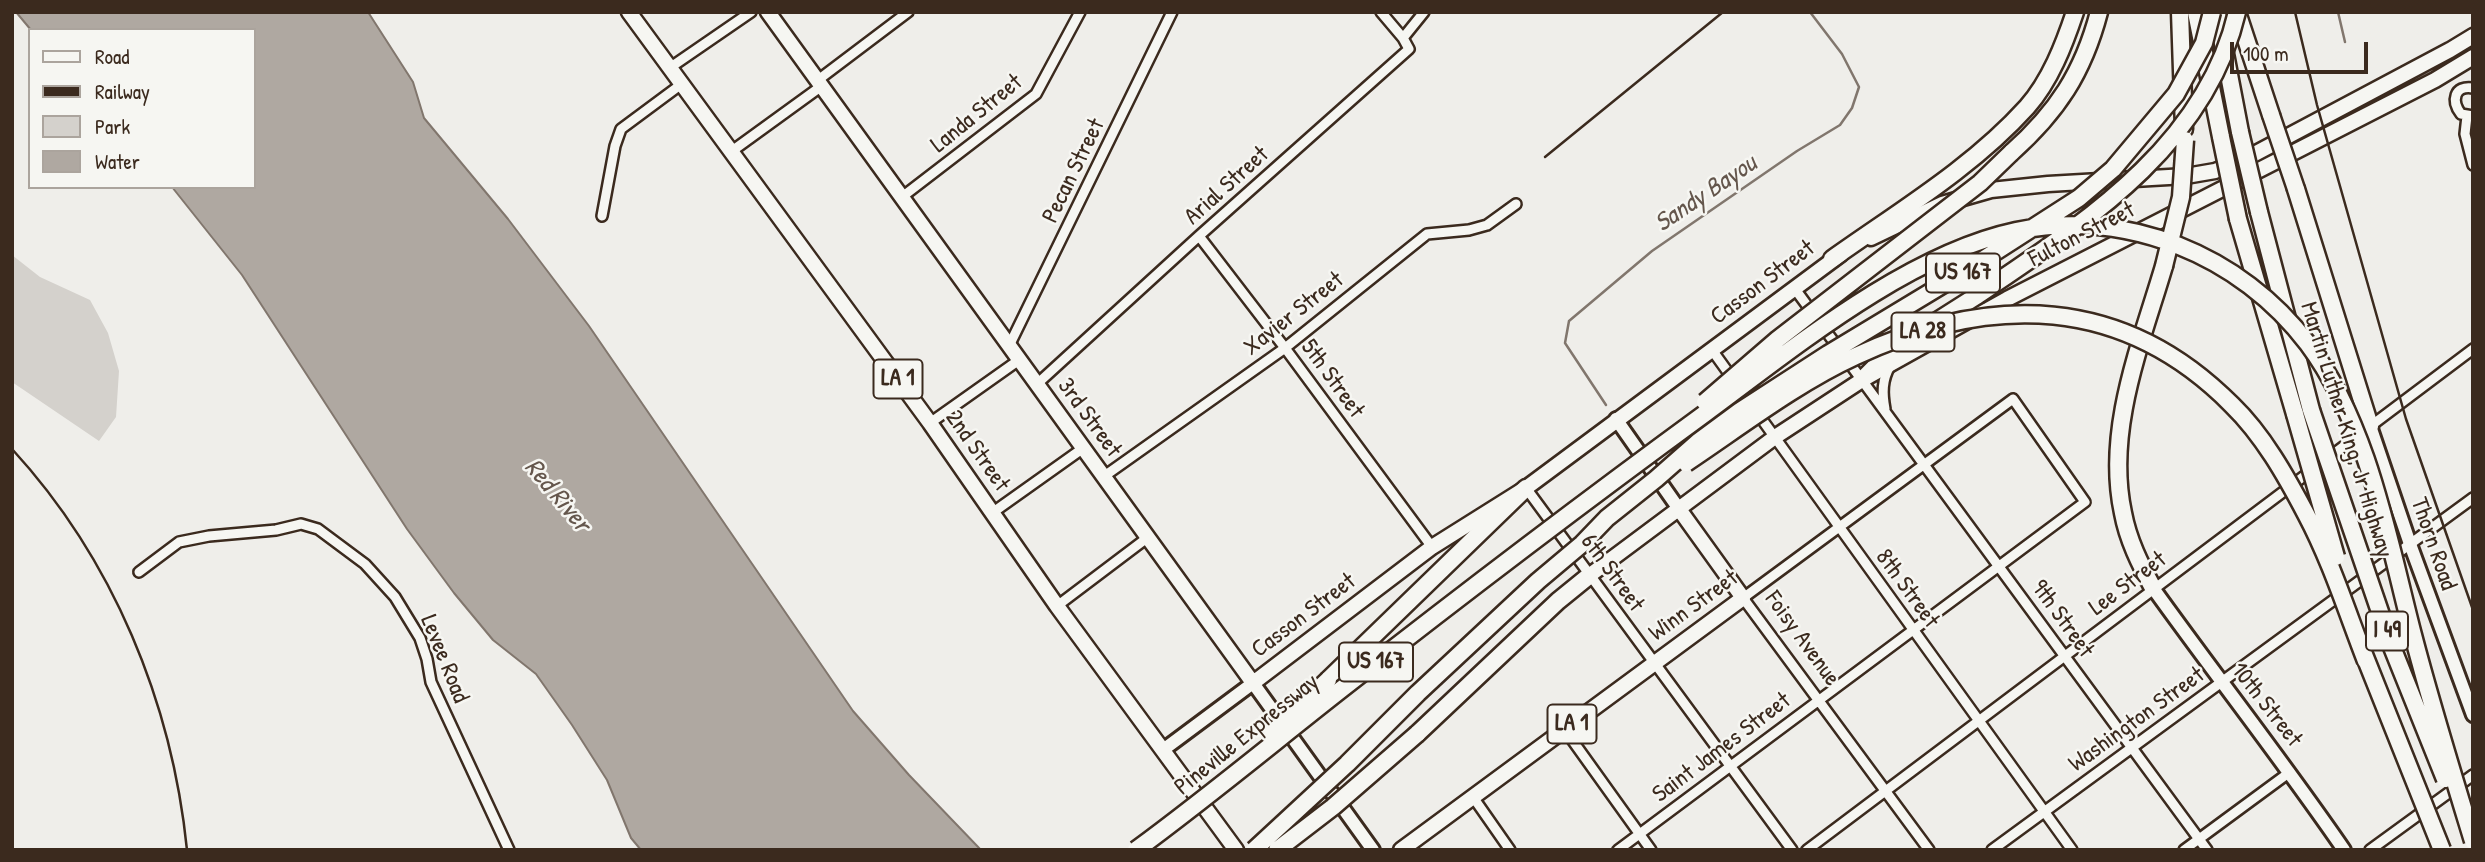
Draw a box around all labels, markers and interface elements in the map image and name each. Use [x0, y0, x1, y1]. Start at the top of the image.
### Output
legend [28, 28, 256, 189]
scale bar [2233, 28, 2371, 72]
text: 100 m [2243, 39, 2289, 68]
text: Road [95, 42, 129, 71]
street label: Landa Street [925, 68, 1029, 160]
text: Railway [95, 77, 150, 106]
text: Park [95, 112, 130, 141]
street label: Pecan Street [1036, 114, 1112, 228]
street label: Arial Street [1179, 141, 1275, 231]
text: Water [95, 147, 140, 176]
water label: Sandy Bayou [1649, 149, 1763, 239]
street label: Fulton Street [2024, 196, 2140, 274]
street label: Casson Street [1705, 235, 1821, 331]
road number: US 167 [1926, 254, 2000, 292]
street label: Xavier Street [1238, 266, 1350, 362]
street label: Martin Luther King, Jr Highway [2293, 299, 2399, 561]
road number: LA 28 [1892, 312, 1954, 352]
street label: 5th Street [1294, 334, 1370, 424]
road number: LA 1 [874, 360, 922, 398]
street label: 3rd Street [1051, 373, 1127, 463]
street label: 2nd Street [939, 405, 1015, 497]
water label: Red River [517, 453, 597, 539]
street label: Thorn Road [2404, 494, 2462, 594]
street label: 6th Street [1574, 528, 1650, 618]
street label: 8th Street [1869, 544, 1945, 634]
street label: Lee Street [2084, 546, 2172, 622]
street label: Winn Street [1644, 564, 1744, 648]
street label: Casson Street [1246, 568, 1362, 664]
street label: 9th Street [2024, 575, 2100, 663]
street label: Foisy Avenue [1758, 586, 1846, 692]
street label: Levee Road [413, 611, 475, 707]
road number: I 49 [2366, 611, 2408, 650]
road number: US 167 [1339, 642, 1413, 682]
street label: 10th Street [2224, 657, 2308, 753]
street label: Washington Street [2064, 661, 2210, 779]
street label: Pineville Expressway [1169, 668, 1325, 802]
street label: Saint James Street [1647, 687, 1797, 809]
road number: LA 1 [1548, 704, 1596, 744]

